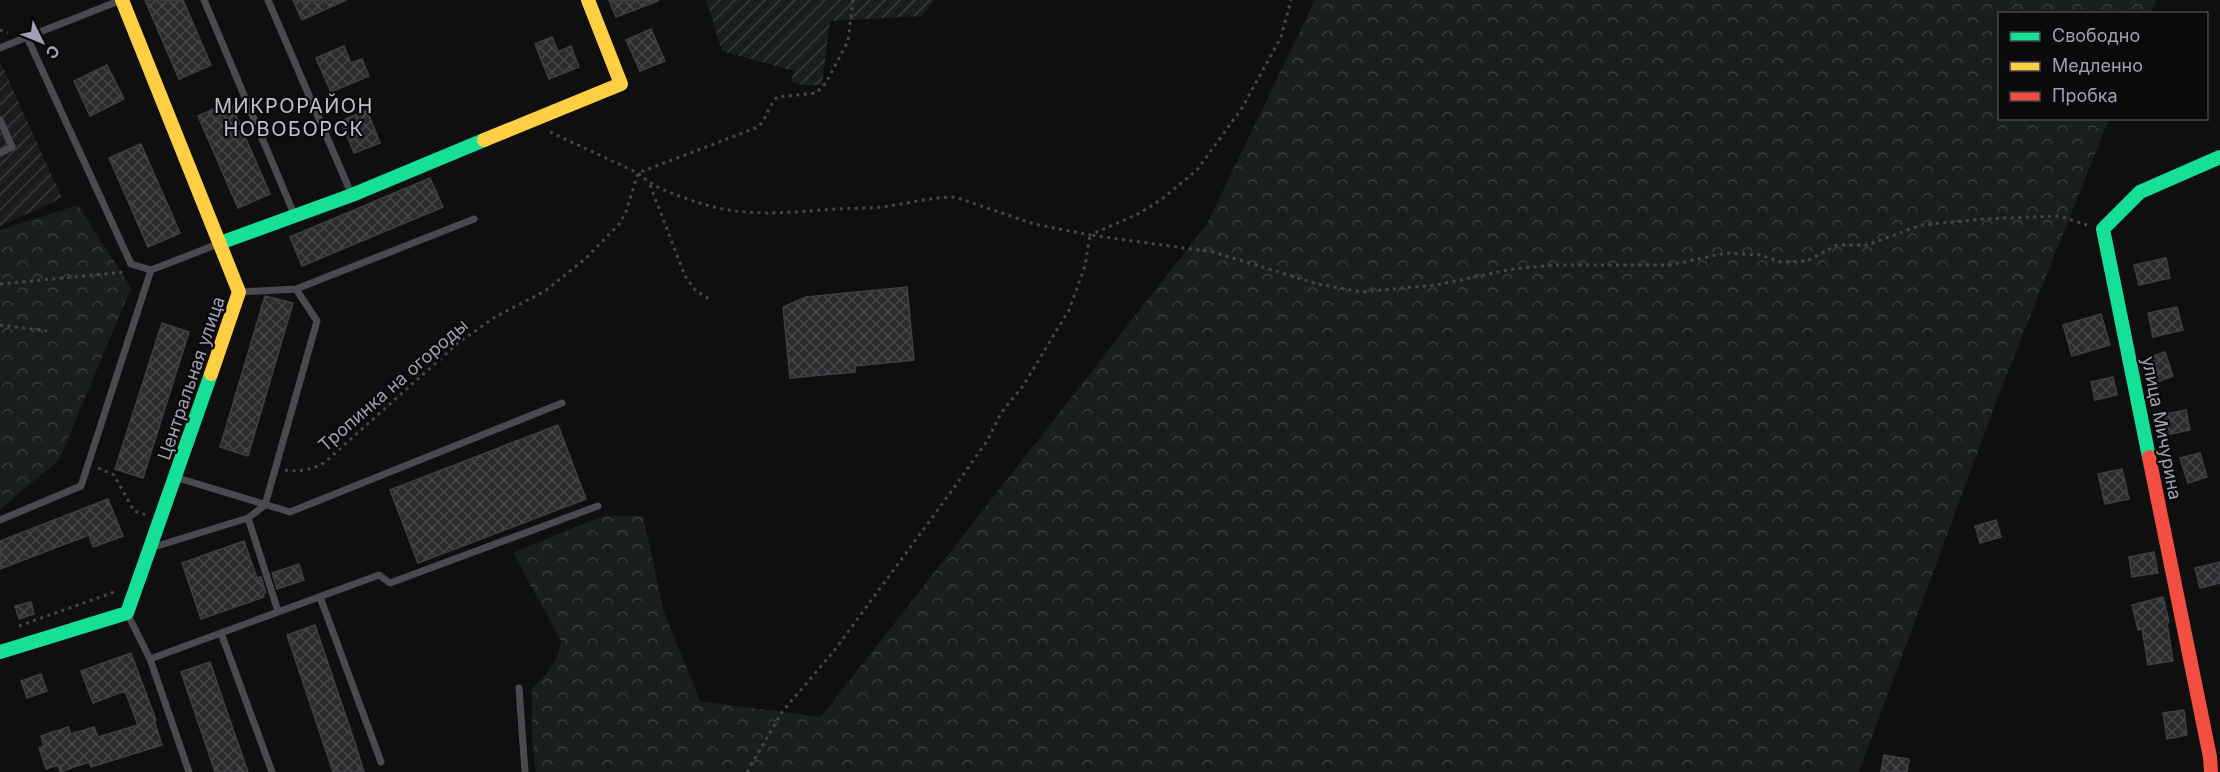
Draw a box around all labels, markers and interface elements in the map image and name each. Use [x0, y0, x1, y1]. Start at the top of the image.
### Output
north arrow [12, 12, 72, 72]
legend [1998, 12, 2208, 120]
text: Свободно [2052, 25, 2140, 46]
text: С [42, 41, 64, 63]
text: Медленно [2052, 55, 2143, 76]
text: Пробка [2052, 85, 2118, 106]
district label: МИКРОРАЙОН НОВОБОРСК [214, 93, 374, 141]
street label: Центральная улица [153, 294, 229, 462]
street label: Тропинка на огороды [314, 315, 472, 455]
street label: улица Мичурина [2138, 354, 2186, 502]

